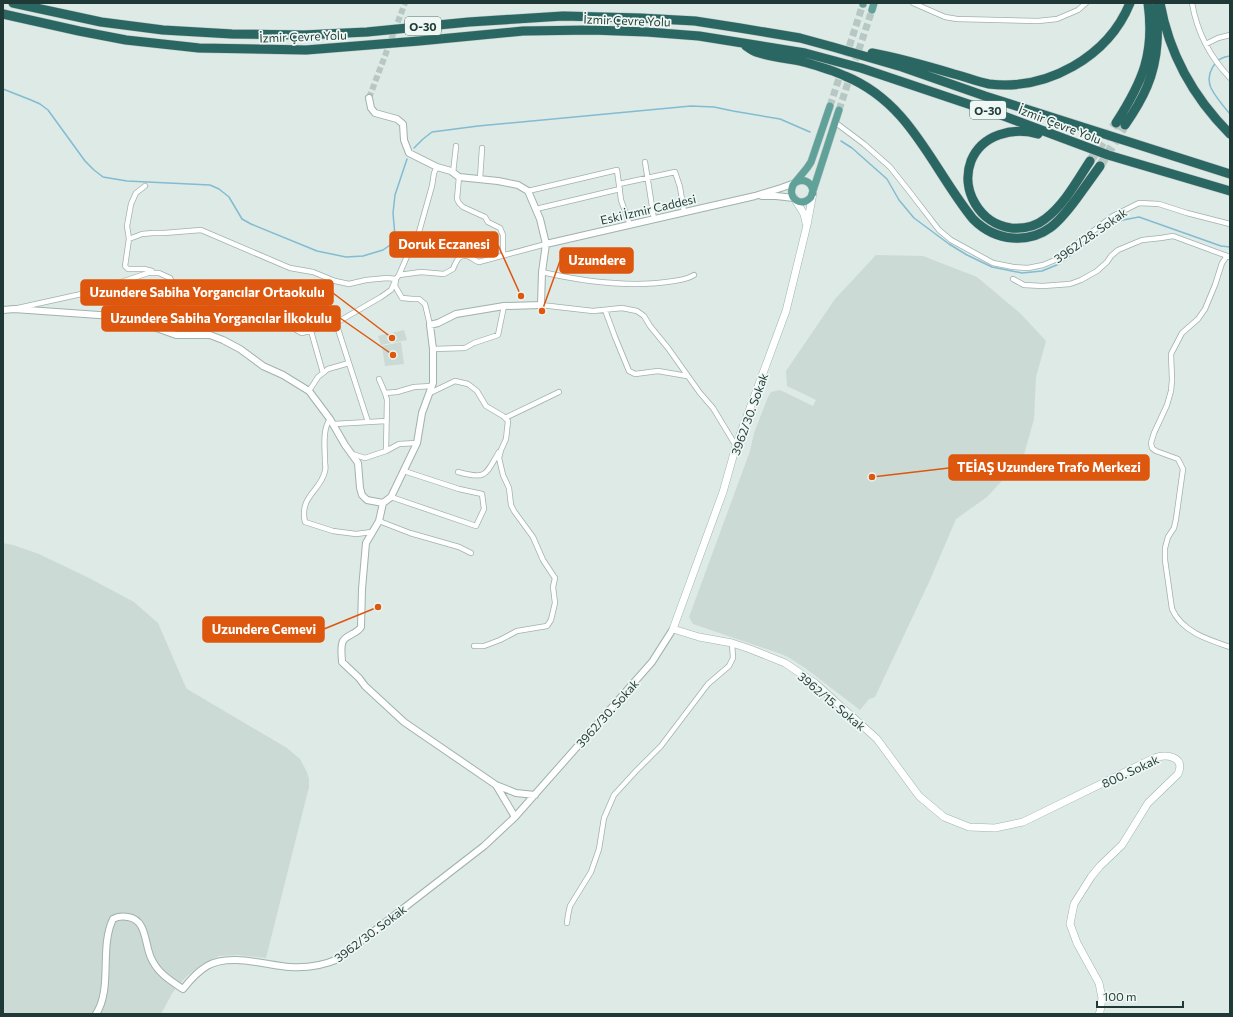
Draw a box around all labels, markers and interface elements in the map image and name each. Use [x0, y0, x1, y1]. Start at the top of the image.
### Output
street label: İzmir Çevre Yolu [583, 11, 671, 29]
road number: O-30 [405, 17, 441, 35]
street label: İzmir Çevre Yolu [259, 27, 347, 45]
road number: O-30 [970, 101, 1006, 119]
street label: İzmir Çevre Yolu [1017, 102, 1103, 146]
street label: Eski İzmir Caddesi [599, 191, 697, 227]
street label: 3962/28. Sokak [1051, 204, 1130, 265]
callout: Doruk Eczanesi [390, 232, 498, 257]
text: Doruk Eczanesi [398, 236, 490, 252]
callout: Uzundere [560, 248, 633, 273]
text: Uzundere [568, 252, 626, 268]
callout: Uzundere Sabiha Yorgancılar Ortaokulu [81, 280, 333, 305]
text: Uzundere Sabiha Yorgancılar Ortaokulu [89, 284, 325, 300]
callout: Uzundere Sabiha Yorgancılar İlkokulu [102, 306, 340, 331]
text: Uzundere Sabiha Yorgancılar İlkokulu [110, 310, 332, 326]
street label: 3962/30. Sokak [728, 371, 771, 457]
callout: TEİAŞ Uzundere Trafo Merkezi [949, 455, 1149, 480]
text: TEİAŞ Uzundere Trafo Merkezi [957, 459, 1141, 475]
callout: Uzundere Cemevi [203, 617, 324, 642]
text: Uzundere Cemevi [212, 621, 316, 637]
street label: 3962/15. Sokak [795, 669, 869, 734]
street label: 3962/30. Sokak [573, 676, 641, 750]
street label: 800. Sokak [1099, 751, 1161, 790]
street label: 3962/30. Sokak [331, 901, 409, 965]
scale bar [1097, 983, 1183, 1009]
text: 100 m [1103, 989, 1137, 1003]

